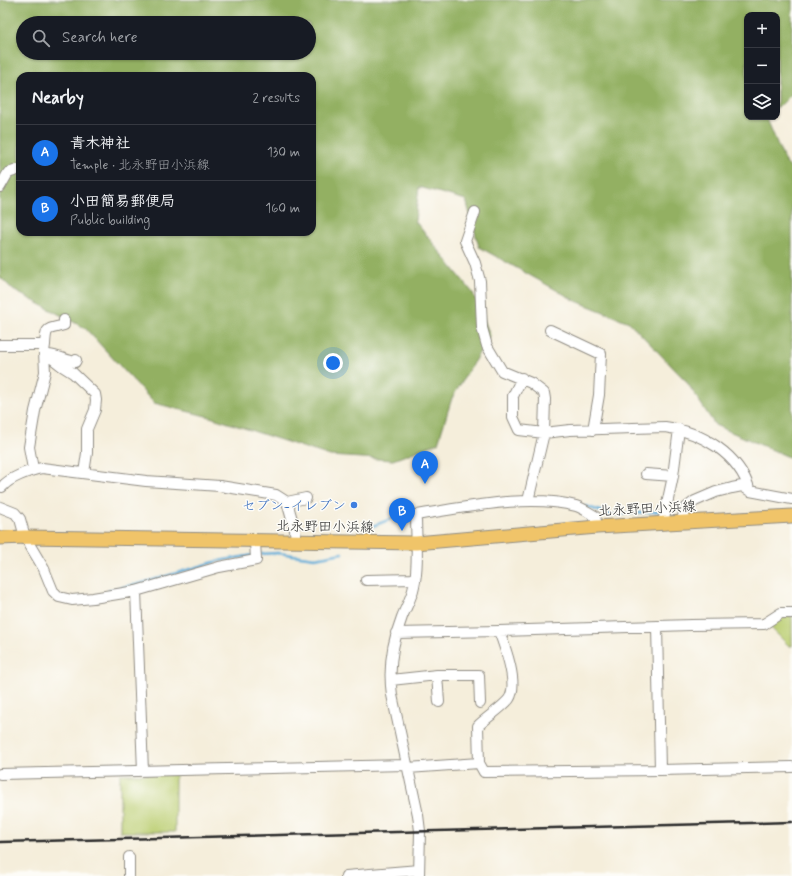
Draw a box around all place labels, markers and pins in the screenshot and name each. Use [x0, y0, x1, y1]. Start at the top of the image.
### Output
pin: A [412, 451, 438, 484]
place label: セブン-イレブン [242, 497, 346, 515]
pin: B [389, 498, 415, 531]
marker: セブン-イレブン [349, 500, 359, 510]

